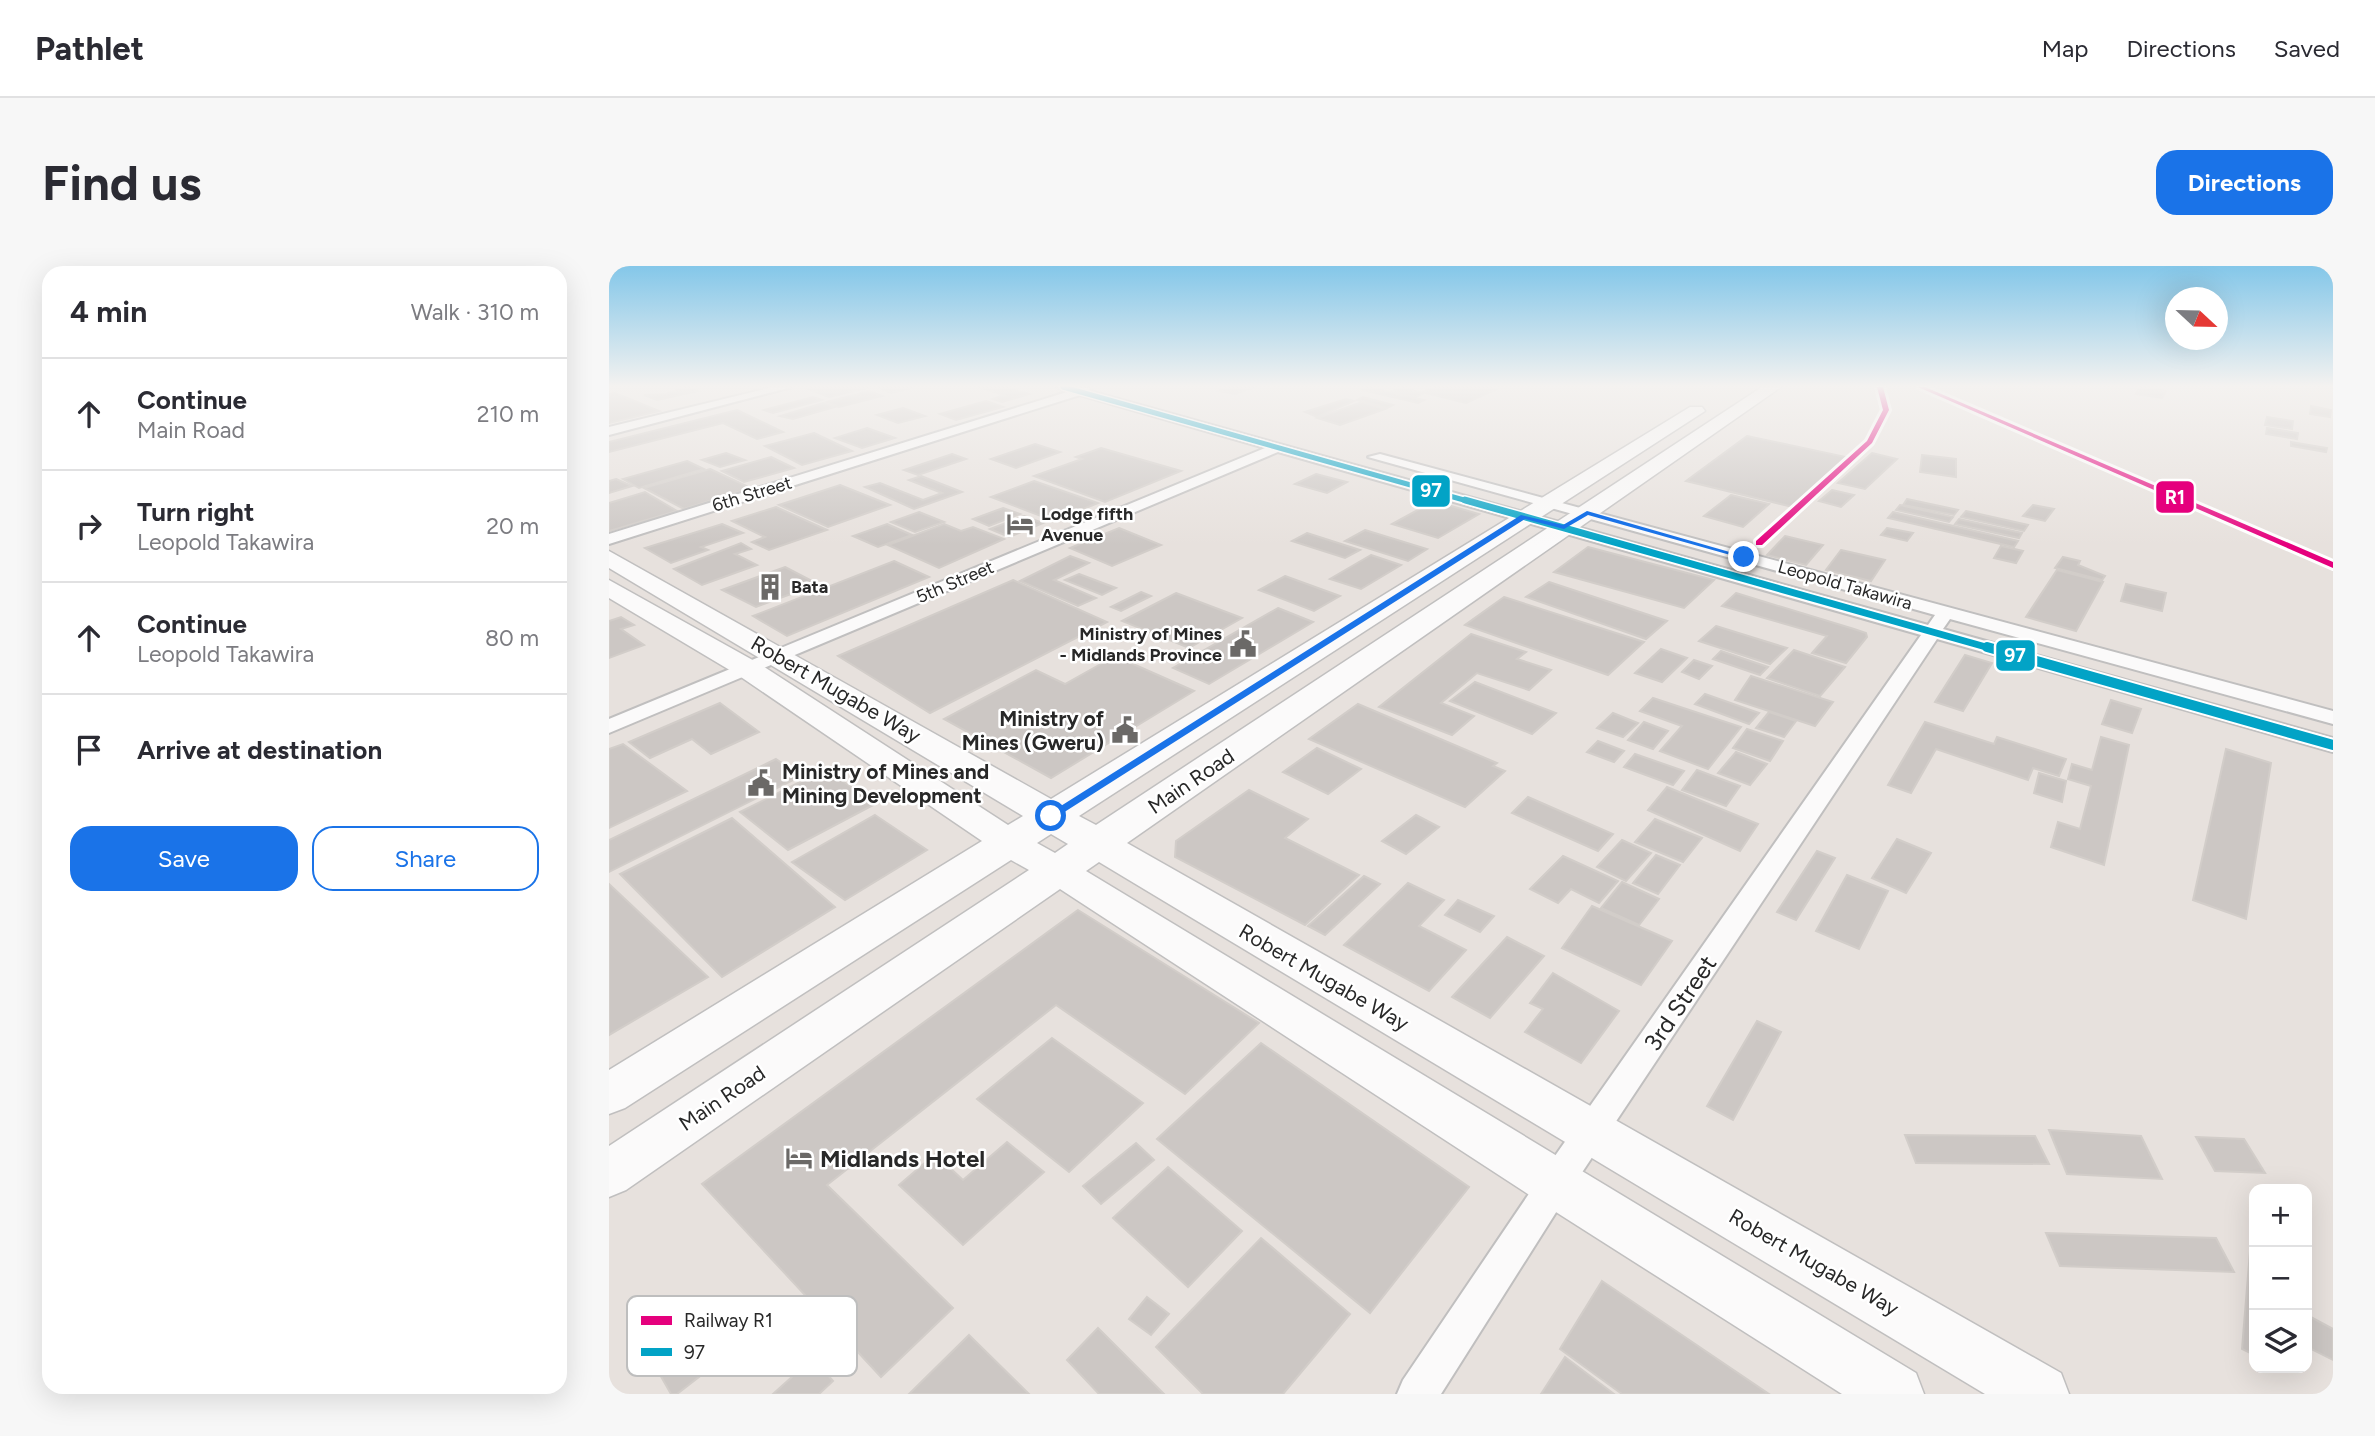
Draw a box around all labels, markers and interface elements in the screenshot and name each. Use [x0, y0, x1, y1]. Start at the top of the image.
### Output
text: Pathlet [35, 29, 144, 68]
text: Map [2042, 34, 2088, 63]
text: Directions [2126, 34, 2236, 63]
text: Saved [2274, 34, 2340, 63]
button: Directions [2156, 150, 2333, 215]
text: Find us [42, 153, 201, 212]
north arrow [2165, 287, 2228, 350]
text: 4 min [70, 293, 147, 330]
text: Walk · 310 m [411, 298, 539, 326]
text: Continue [137, 384, 247, 416]
icon: ahead [70, 395, 108, 433]
text: 210 m [477, 400, 539, 428]
text: Main Road [137, 416, 245, 444]
street label: 6th Street [710, 471, 795, 516]
line badge: 97 [1411, 474, 1451, 508]
text: 97 [1420, 479, 1442, 502]
line badge: R1 [2155, 480, 2195, 514]
text: R1 [2165, 486, 2185, 509]
text: Turn right [137, 496, 254, 528]
place label: Lodge fifth Avenue [1041, 503, 1133, 546]
icon: right [70, 507, 108, 545]
hotel icon: Lodge fifth Avenue [1005, 509, 1035, 539]
text: 20 m [486, 512, 539, 540]
text: Leopold Takawira [137, 528, 314, 556]
route end [1728, 541, 1759, 572]
street label: Leopold Takawira [1775, 555, 1915, 615]
street label: 5th Street [913, 556, 997, 608]
building icon: Bata [755, 572, 785, 602]
place label: Bata [791, 576, 828, 598]
text: Continue [137, 608, 247, 640]
icon: ahead [70, 619, 108, 657]
place label: Ministry of Mines - Midlands Province [1059, 623, 1223, 666]
text: 80 m [485, 624, 539, 652]
public building icon: Ministry of Mines - Midlands Province [1228, 629, 1258, 659]
street label: Robert Mugabe Way [747, 630, 925, 748]
line badge: 97 [1995, 639, 2036, 672]
text: Leopold Takawira [137, 640, 314, 668]
text: 97 [2004, 644, 2026, 667]
place label: Ministry of Mines (Gweru) [962, 706, 1105, 755]
public building icon: Ministry of Mines (Gweru) [1110, 715, 1140, 745]
icon: arrive [70, 731, 108, 769]
text: Arrive at destination [137, 734, 382, 766]
street label: Main Road [1143, 743, 1239, 819]
place label: Ministry of Mines and Mining Development [782, 759, 989, 808]
public building icon: Ministry of Mines and Mining Development [746, 768, 776, 798]
route start [1035, 800, 1066, 831]
button: Save [70, 826, 298, 891]
button: Share [312, 826, 539, 891]
street label: Robert Mugabe Way [1235, 918, 1413, 1036]
street label: 3rd Street [1638, 950, 1722, 1056]
street label: Main Road [674, 1060, 770, 1136]
hotel icon: Midlands Hotel [784, 1143, 814, 1173]
place label: Midlands Hotel [820, 1144, 985, 1173]
map controls [2249, 1184, 2312, 1373]
button: + [2249, 1184, 2312, 1247]
street label: Robert Mugabe Way [1725, 1203, 1903, 1321]
button: − [2249, 1247, 2312, 1310]
legend [627, 1296, 857, 1376]
text: Railway R1 [684, 1309, 773, 1332]
button: layers [2249, 1310, 2312, 1373]
text: 97 [684, 1341, 705, 1364]

